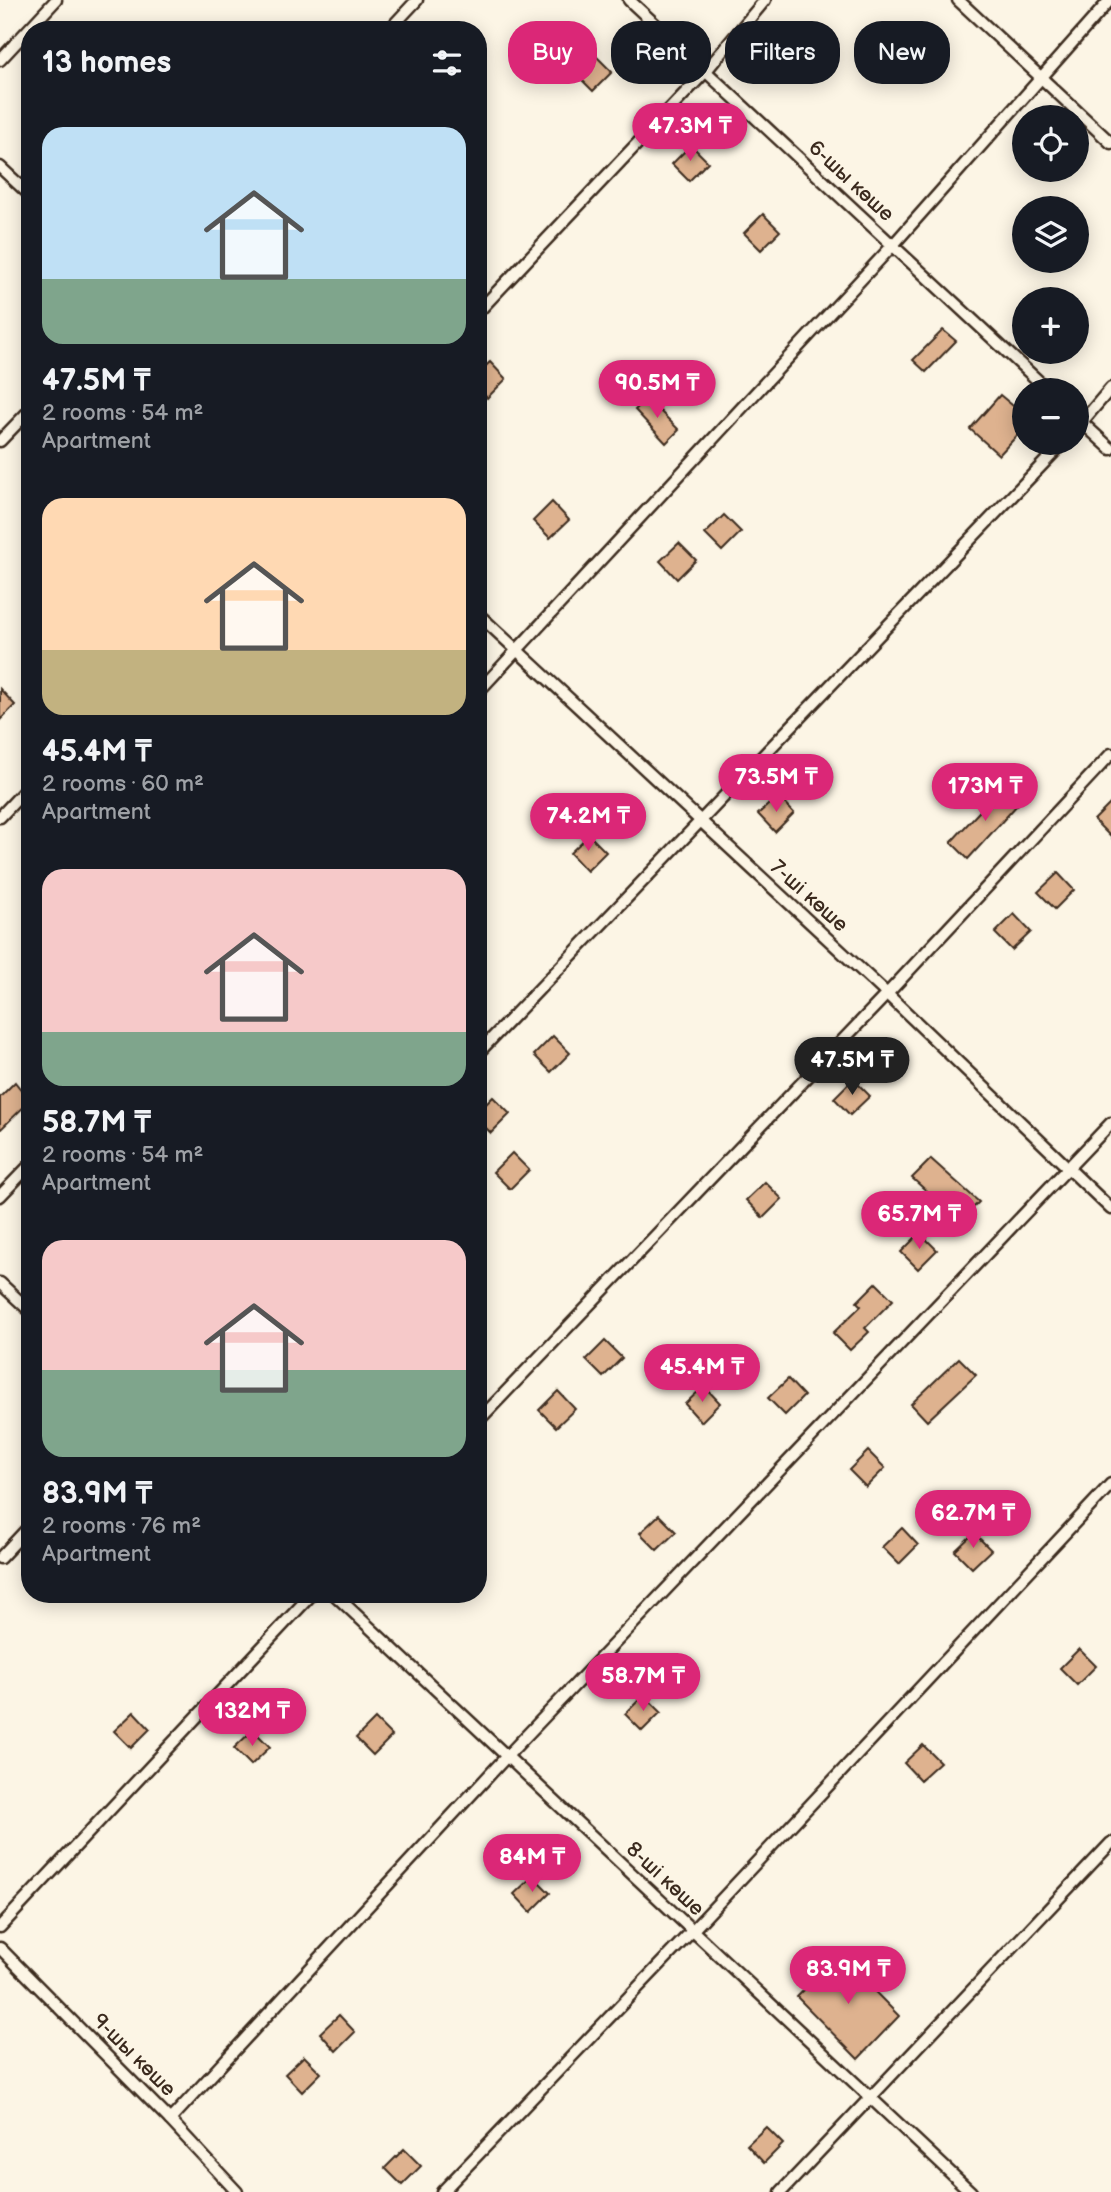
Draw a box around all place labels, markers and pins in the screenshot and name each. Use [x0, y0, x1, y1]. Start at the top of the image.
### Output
pin: 47.3M ₸ [625, 104, 755, 163]
pin: 90.5M ₸ [592, 360, 722, 420]
pin: 73.5M ₸ [711, 754, 841, 814]
pin: 173M ₸ [928, 764, 1042, 823]
pin: 74.2M ₸ [523, 794, 653, 853]
pin: 47.5M ₸ [787, 1038, 917, 1097]
pin: 65.7M ₸ [854, 1192, 984, 1251]
pin: 45.4M ₸ [637, 1344, 767, 1404]
pin: 62.7M ₸ [908, 1490, 1038, 1550]
pin: 58.7M ₸ [578, 1654, 708, 1713]
pin: 132M ₸ [195, 1688, 309, 1748]
pin: 84M ₸ [483, 1834, 581, 1894]
pin: 83.9M ₸ [783, 1946, 913, 2006]

